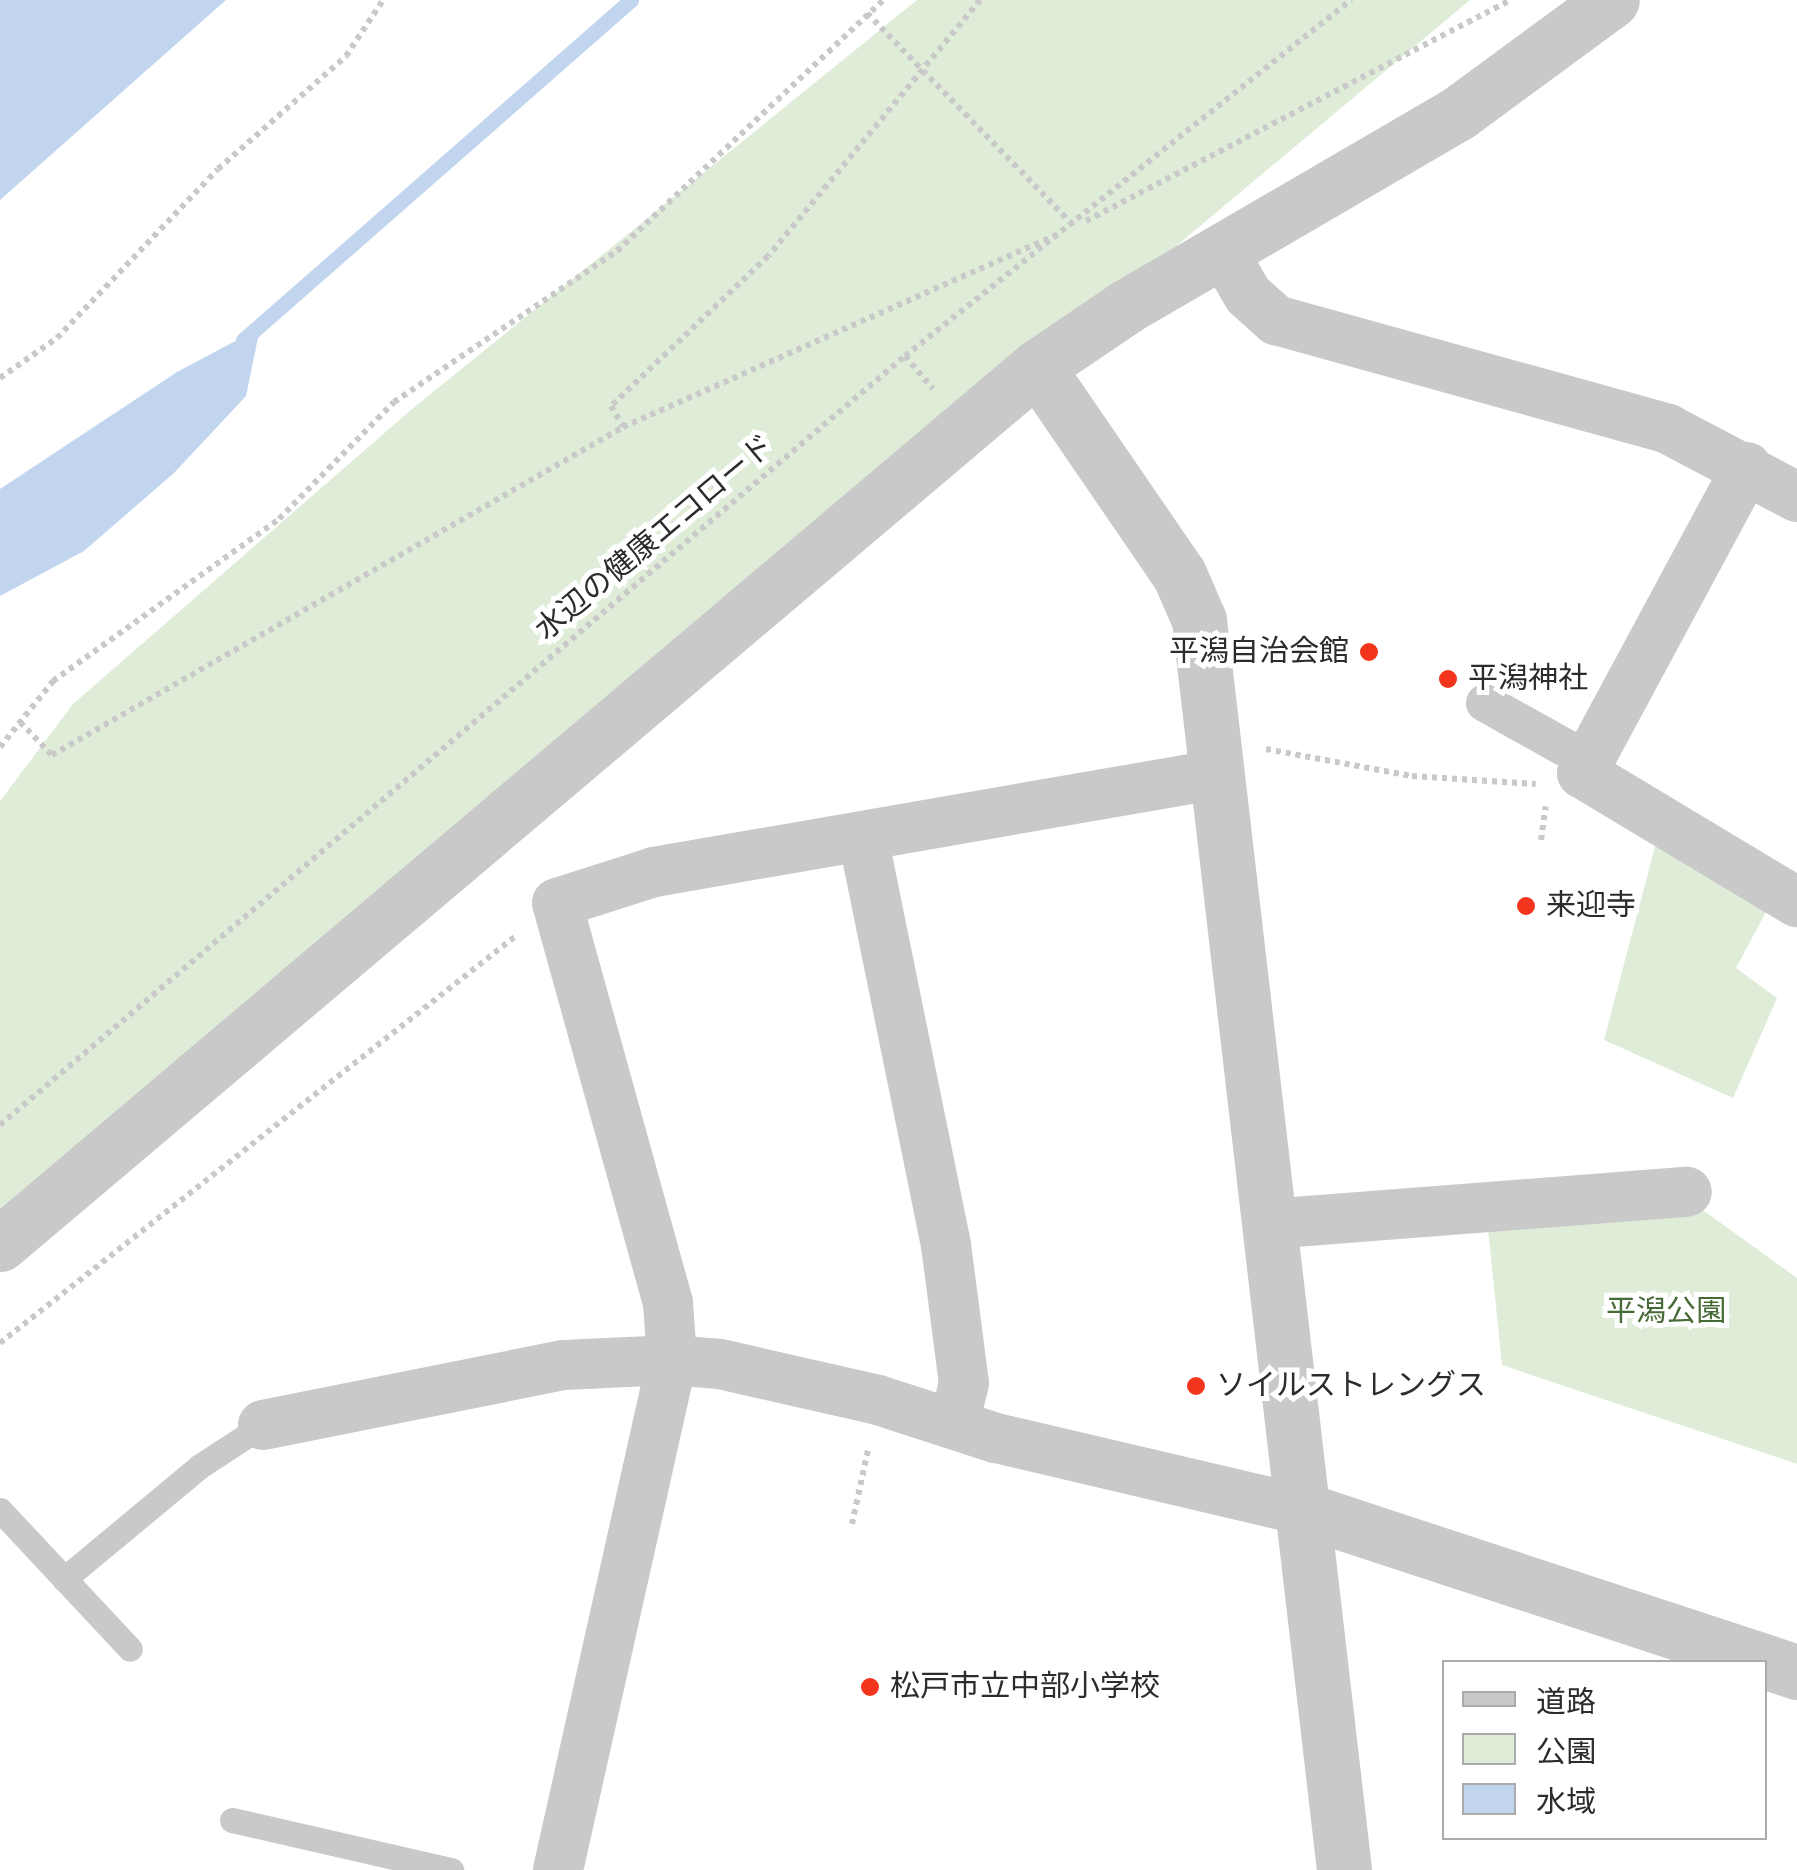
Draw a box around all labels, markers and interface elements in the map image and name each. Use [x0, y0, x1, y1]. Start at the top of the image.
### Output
street label: 水辺の健康エコロード [529, 428, 781, 648]
place label: 平潟自治会館 [1169, 634, 1349, 670]
marker: 平潟自治会館 [1358, 641, 1380, 663]
place label: 平潟神社 [1468, 661, 1588, 697]
marker: 平潟神社 [1437, 668, 1459, 690]
place label: 来迎寺 [1546, 888, 1636, 924]
marker: 来迎寺 [1515, 895, 1537, 917]
park label: 平潟公園 [1606, 1294, 1726, 1330]
place label: ソイルストレングス [1216, 1368, 1486, 1404]
marker: ソイルストレングス [1185, 1375, 1207, 1397]
legend [1442, 1660, 1767, 1840]
place label: 松戸市立中部小学校 [890, 1669, 1160, 1705]
marker: 松戸市立中部小学校 [859, 1676, 881, 1698]
text: 道路 [1536, 1684, 1596, 1721]
text: 公園 [1536, 1734, 1596, 1771]
text: 水域 [1536, 1784, 1596, 1821]

